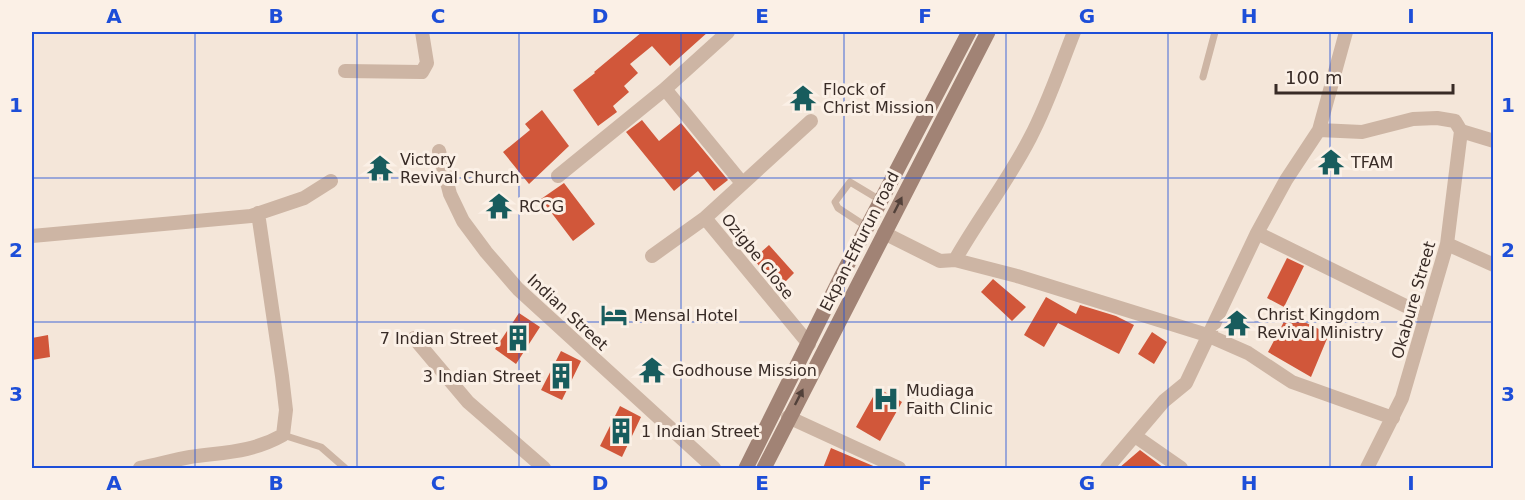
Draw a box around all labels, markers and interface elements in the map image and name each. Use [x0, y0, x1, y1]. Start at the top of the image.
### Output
text: A [106, 4, 122, 28]
text: B [268, 4, 284, 28]
text: C [431, 4, 445, 28]
text: D [592, 4, 608, 28]
text: E [755, 4, 769, 28]
text: F [918, 4, 932, 28]
text: G [1079, 4, 1095, 28]
text: H [1241, 4, 1257, 28]
text: I [1407, 4, 1415, 28]
scale bar [1276, 57, 1453, 95]
text: 100 m [1285, 67, 1343, 88]
place label: Flock of Christ Mission [823, 80, 934, 117]
temple icon: Flock of Christ Mission [788, 83, 818, 113]
text: 1 [9, 93, 23, 117]
text: 1 [1501, 93, 1515, 117]
temple icon: TFAM [1316, 147, 1346, 177]
place label: Victory Revival Church [400, 150, 520, 187]
temple icon: Victory Revival Church [365, 153, 395, 183]
place label: TFAM [1350, 153, 1393, 172]
street label: Ekpan-Effurun road [816, 168, 903, 314]
temple icon: RCCG [484, 191, 514, 221]
place label: RCCG [519, 197, 564, 216]
one-way arrow [893, 197, 903, 214]
street label: Ozigbe Close [717, 210, 798, 303]
text: 2 [9, 238, 23, 262]
text: 2 [1501, 238, 1515, 262]
street label: Okabure Street [1388, 239, 1439, 361]
street label: Indian Street [523, 270, 612, 354]
hotel icon: Mensal Hotel [599, 300, 629, 330]
place label: Christ Kingdom Revival Ministry [1257, 305, 1383, 342]
place label: Mensal Hotel [634, 306, 738, 325]
temple icon: Christ Kingdom Revival Ministry [1222, 308, 1252, 338]
building icon: 7 Indian Street [503, 323, 533, 353]
place label: 7 Indian Street [380, 329, 498, 348]
temple icon: Godhouse Mission [637, 355, 667, 385]
building icon: 3 Indian Street [546, 361, 576, 391]
place label: Godhouse Mission [672, 361, 817, 380]
place label: 3 Indian Street [423, 367, 541, 386]
place label: Mudiaga Faith Clinic [906, 381, 993, 418]
text: 3 [9, 382, 23, 406]
text: 3 [1501, 382, 1515, 406]
hospital icon: Mudiaga Faith Clinic [871, 384, 901, 414]
one-way arrow [794, 388, 804, 405]
building icon: 1 Indian Street [606, 416, 636, 446]
place label: 1 Indian Street [641, 422, 759, 441]
text: A [106, 471, 122, 495]
text: B [268, 471, 284, 495]
text: C [431, 471, 445, 495]
text: D [592, 471, 608, 495]
text: E [755, 471, 769, 495]
text: F [918, 471, 932, 495]
text: G [1079, 471, 1095, 495]
text: H [1241, 471, 1257, 495]
text: I [1407, 471, 1415, 495]

